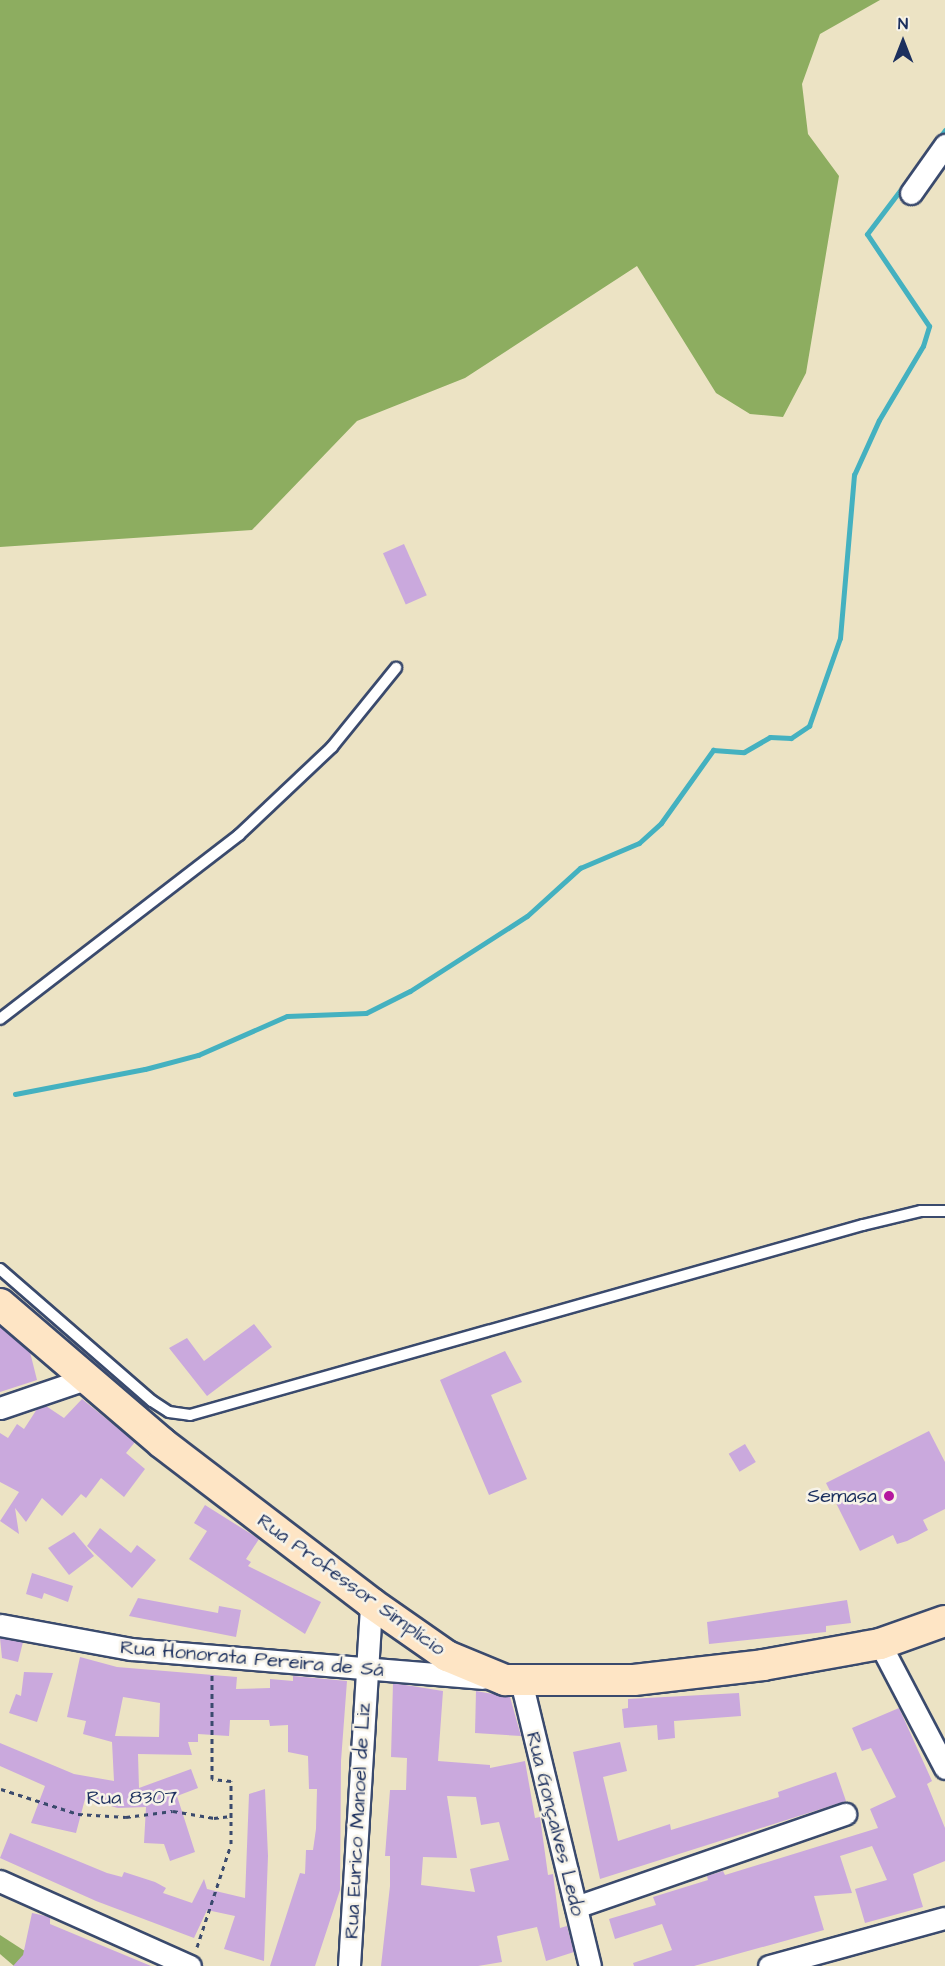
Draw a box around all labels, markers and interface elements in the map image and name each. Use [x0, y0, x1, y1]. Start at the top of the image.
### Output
north arrow [873, 12, 933, 72]
text: N [898, 13, 908, 35]
place label: Semasa [807, 1484, 877, 1508]
marker: Semasa [882, 1489, 896, 1503]
street label: Rua Professor Simplício [252, 1509, 450, 1661]
street label: Rua Honorata Pereira de Sá [119, 1636, 385, 1682]
street label: Rua Eurico Manoel de Liz [340, 1702, 376, 1940]
street label: Rua Gonçalves Ledo [520, 1729, 590, 1919]
street label: Rua 8307 [86, 1785, 178, 1811]

